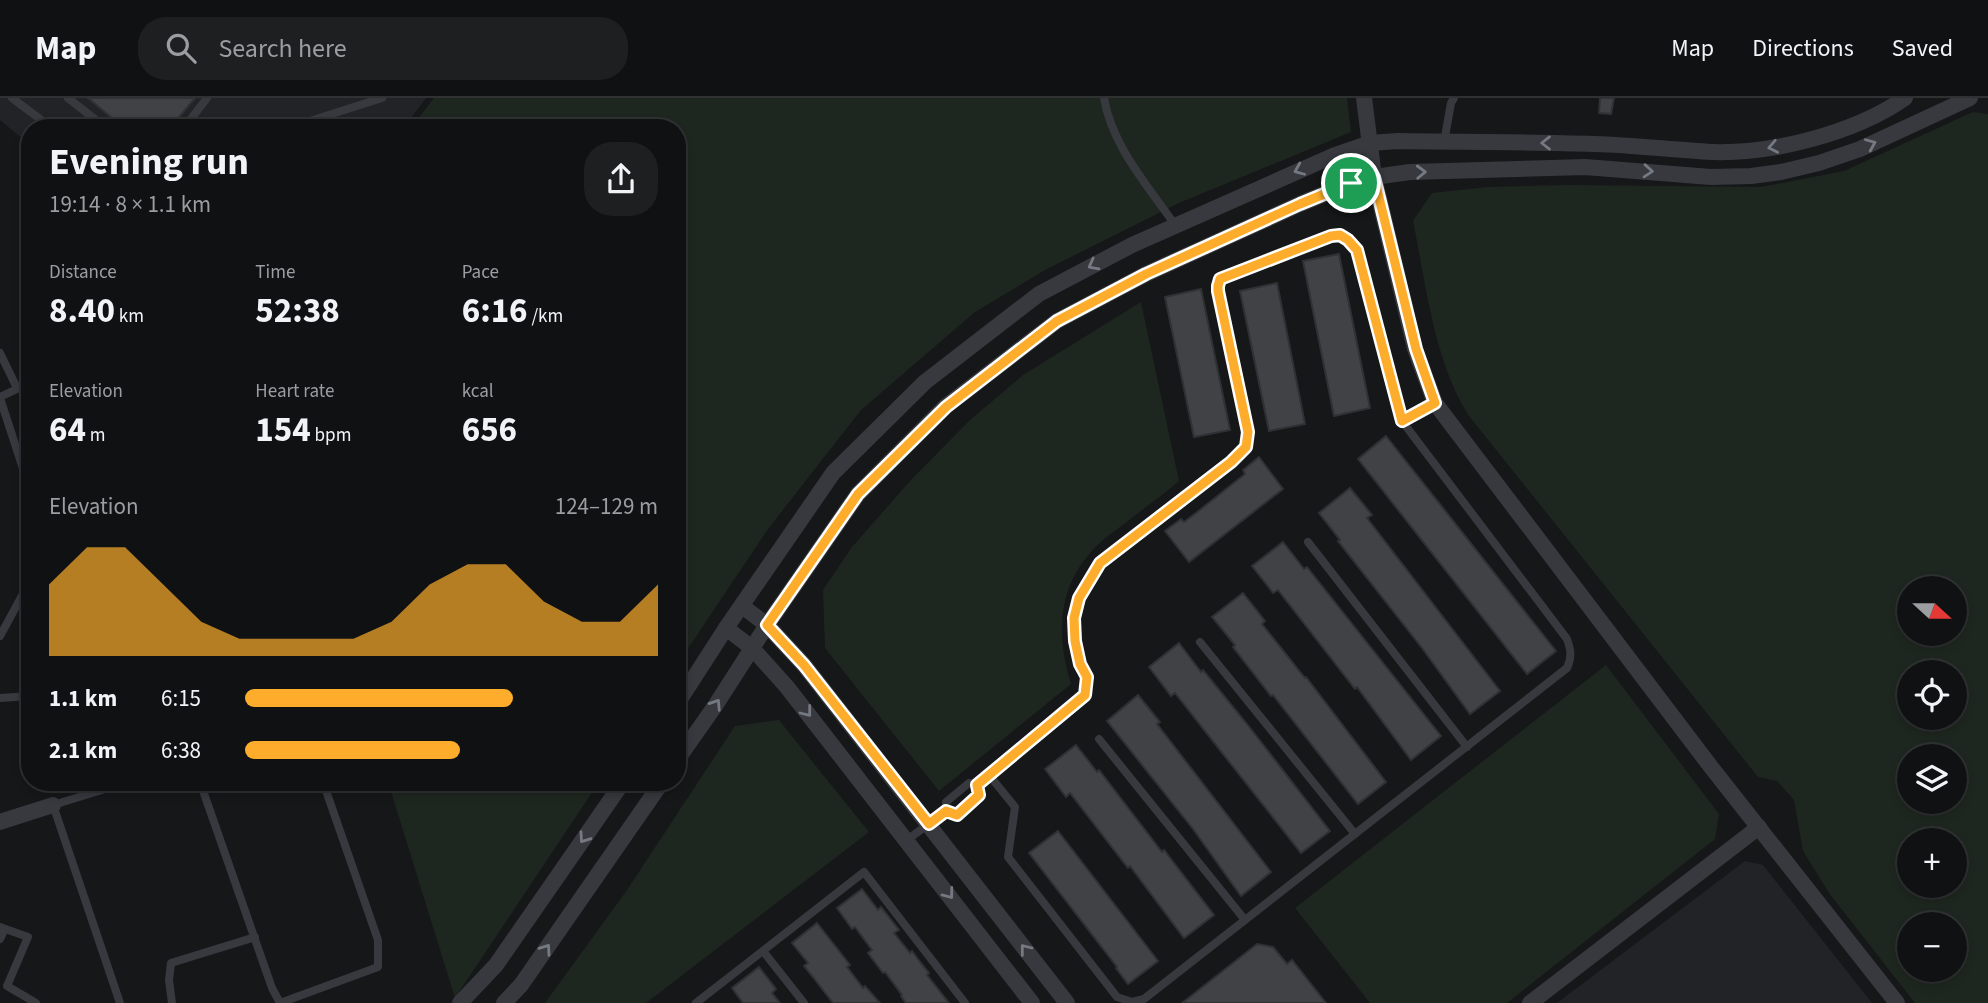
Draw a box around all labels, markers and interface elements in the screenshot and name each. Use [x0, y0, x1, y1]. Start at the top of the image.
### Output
search box [138, 17, 628, 80]
text: Map [35, 25, 96, 72]
icon: search [162, 29, 200, 67]
text: Search here [218, 30, 347, 67]
text: Map [1671, 31, 1714, 66]
text: Directions [1752, 31, 1854, 66]
text: Saved [1892, 31, 1953, 66]
text: Evening run [49, 135, 249, 189]
one-way arrow [1540, 135, 1551, 151]
one-way arrow [1767, 138, 1779, 153]
one-way arrow [1864, 139, 1876, 153]
button: share [584, 142, 658, 216]
pin [1321, 153, 1381, 213]
one-way arrow [1294, 162, 1306, 176]
one-way arrow [1643, 163, 1654, 178]
icon: arrive [1332, 164, 1370, 202]
one-way arrow [1415, 165, 1426, 180]
text: 19:14 · 8 × 1.1 km [49, 188, 211, 221]
one-way arrow [1088, 257, 1100, 271]
text: Distance [49, 259, 117, 286]
text: Time [255, 259, 295, 286]
text: Pace [462, 259, 499, 286]
text: 8.40 [49, 286, 115, 336]
text: 52:38 [255, 286, 340, 336]
text: 6:16 [462, 286, 528, 336]
text: km [115, 303, 144, 330]
text: /km [528, 303, 563, 330]
text: Elevation [49, 378, 123, 405]
text: Heart rate [255, 378, 334, 405]
text: kcal [462, 378, 494, 405]
text: 64 [49, 405, 86, 455]
text: 154 [255, 405, 311, 455]
text: 656 [462, 405, 517, 455]
text: m [86, 422, 106, 449]
text: bpm [311, 422, 351, 449]
text: Elevation [49, 490, 139, 523]
text: 124–129 m [555, 490, 658, 523]
north arrow [1897, 576, 1967, 646]
map controls [1897, 576, 1967, 982]
button: locate [1897, 660, 1967, 730]
text: 1.1 km [49, 682, 117, 715]
text: 6:15 [161, 682, 201, 715]
one-way arrow [708, 699, 720, 712]
one-way arrow [799, 704, 811, 717]
text: 2.1 km [49, 734, 117, 767]
text: 6:38 [161, 734, 201, 767]
button: layers [1897, 744, 1967, 814]
button: + [1897, 828, 1967, 898]
one-way arrow [580, 830, 592, 843]
one-way arrow [940, 886, 953, 899]
button: − [1897, 912, 1967, 982]
one-way arrow [538, 944, 550, 957]
one-way arrow [1021, 944, 1034, 957]

